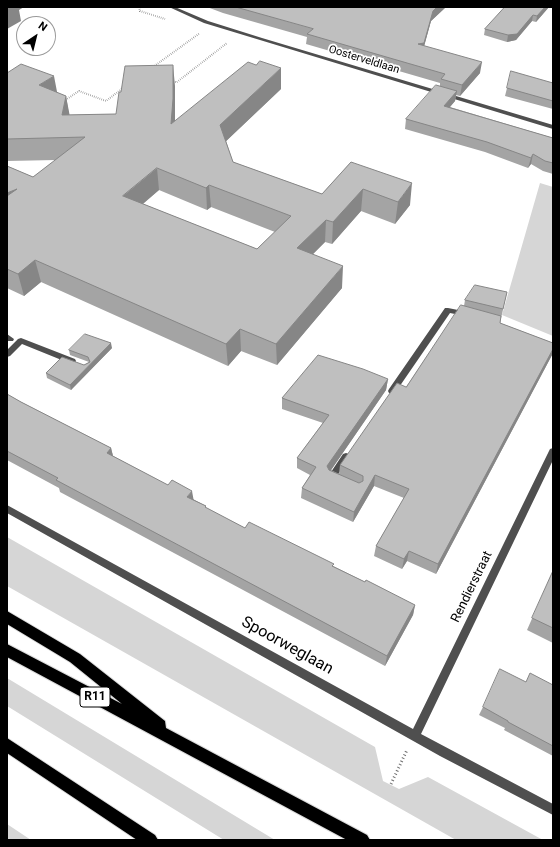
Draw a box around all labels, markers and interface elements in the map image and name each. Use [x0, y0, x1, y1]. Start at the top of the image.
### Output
north arrow [16, 16, 56, 56]
text: N [36, 19, 49, 34]
street label: Oosterveldlaan [327, 43, 401, 77]
street label: Rendierstraat [448, 549, 496, 625]
street label: Spoorweglaan [238, 613, 336, 679]
road number: R11 [80, 687, 110, 707]

